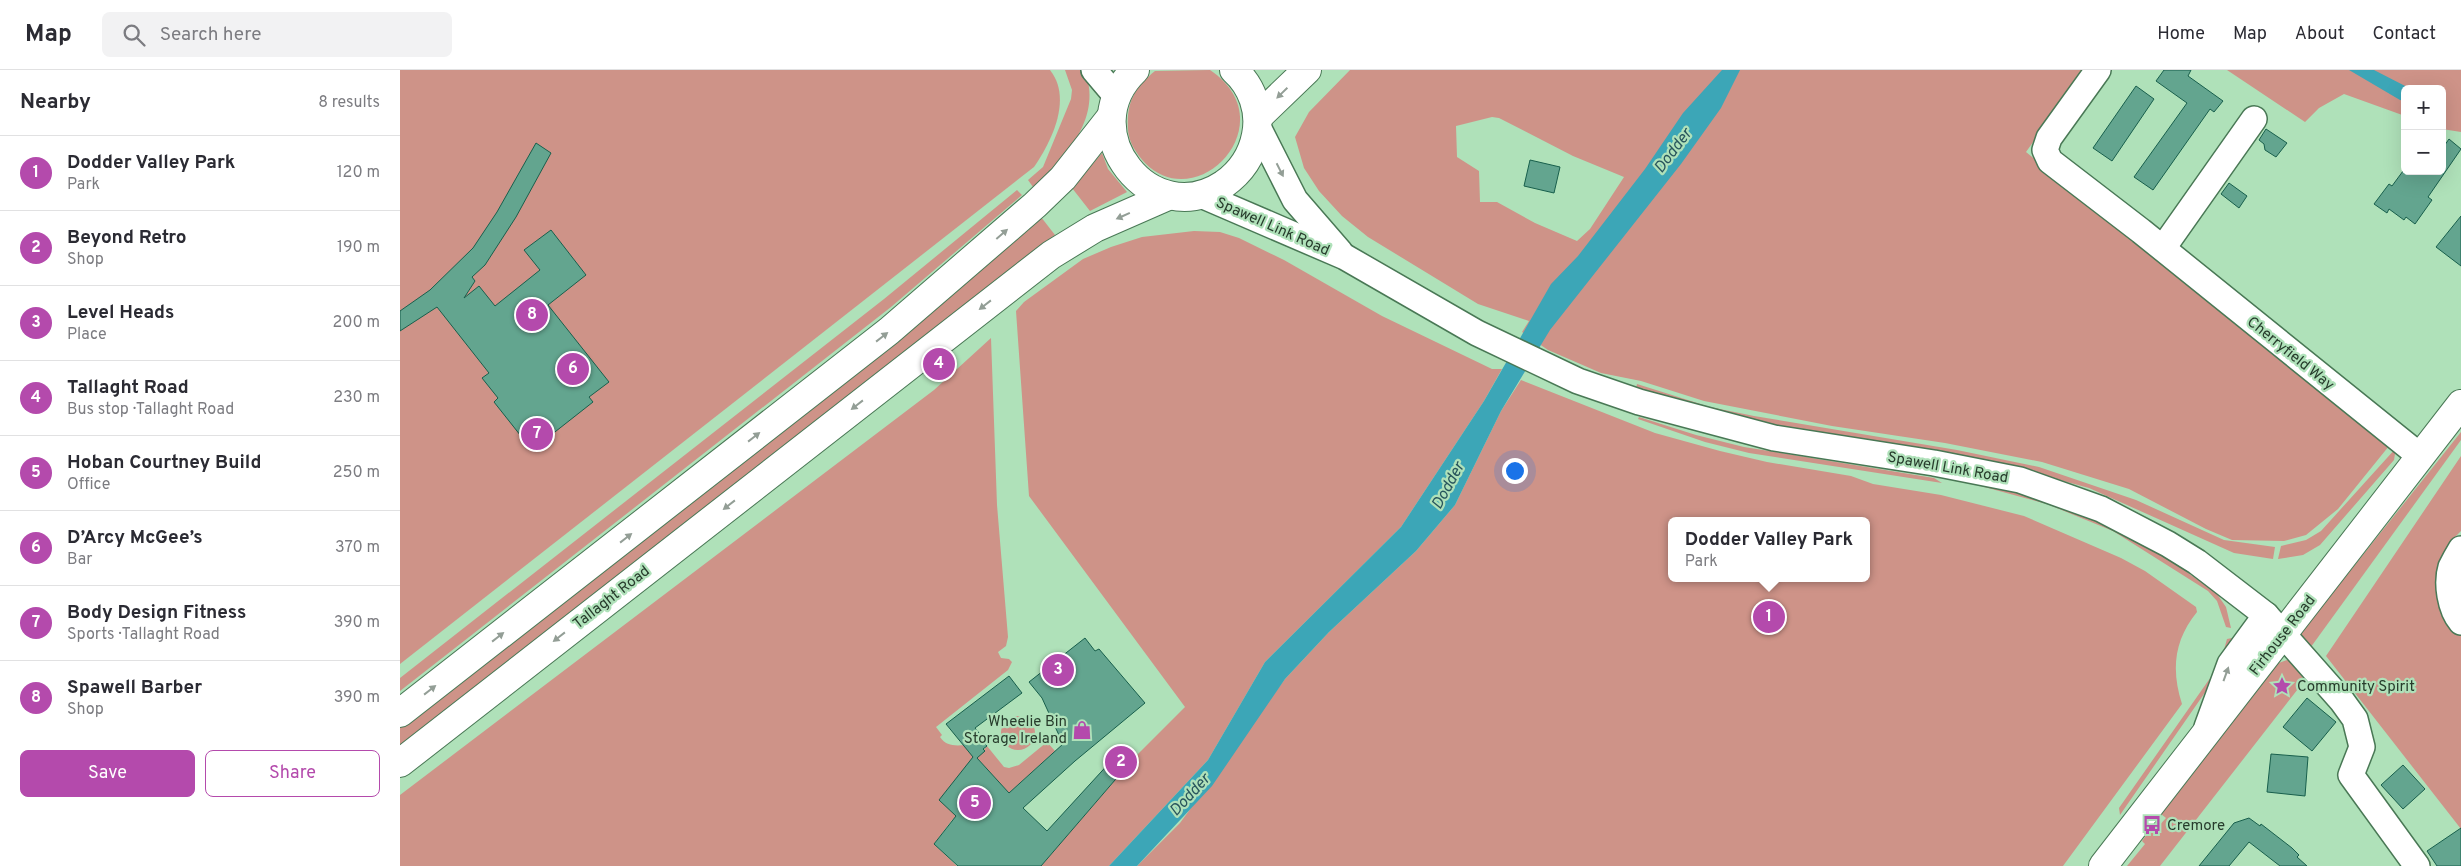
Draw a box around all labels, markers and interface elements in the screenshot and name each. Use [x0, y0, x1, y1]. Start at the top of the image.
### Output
search box [102, 12, 452, 57]
text: Map [25, 20, 72, 50]
icon: search [120, 21, 148, 49]
text: Search here [160, 23, 261, 47]
text: Home [2157, 23, 2205, 46]
text: Map [2233, 23, 2267, 46]
text: About [2295, 23, 2344, 46]
text: Contact [2372, 23, 2436, 46]
map controls [2401, 85, 2446, 175]
button: + [2401, 85, 2446, 130]
one-way arrow [1276, 87, 1288, 99]
text: Nearby [20, 89, 91, 116]
text: 8 results [318, 93, 380, 113]
water label: Dodder [1650, 123, 1698, 178]
button: − [2401, 130, 2446, 175]
text: Dodder Valley Park [67, 151, 235, 175]
text: 1 [33, 163, 39, 183]
text: 120 m [337, 163, 380, 183]
one-way arrow [1276, 163, 1284, 178]
text: Park [67, 175, 100, 195]
street label: Spawell Link Road [1213, 194, 1332, 261]
one-way arrow [1116, 212, 1130, 220]
text: Beyond Retro [67, 226, 187, 250]
one-way arrow [995, 228, 1007, 240]
text: 2 [31, 238, 41, 258]
text: 190 m [337, 238, 380, 258]
text: Shop [67, 250, 104, 270]
pin: 8 [516, 296, 548, 334]
one-way arrow [979, 299, 992, 310]
text: Level Heads [67, 301, 174, 325]
text: 3 [31, 313, 41, 333]
text: 200 m [332, 313, 380, 333]
street label: Cherryfield Way [2243, 313, 2338, 395]
text: Place [67, 325, 107, 345]
one-way arrow [875, 332, 889, 342]
pin: 4 [923, 345, 955, 383]
pin: 6 [557, 350, 589, 388]
text: Tallaght Road [67, 376, 189, 400]
text: 4 [31, 388, 41, 408]
text: 230 m [333, 388, 380, 408]
one-way arrow [851, 399, 864, 410]
text: Bus stop · Tallaght Road [67, 400, 234, 420]
pin: 7 [521, 415, 553, 453]
one-way arrow [747, 432, 760, 443]
street label: Spawell Link Road [1886, 449, 2010, 488]
text: Hoban Courtney Build [67, 451, 261, 475]
water label: Dodder [1428, 457, 1471, 513]
your location [1502, 458, 1528, 484]
text: 5 [31, 463, 41, 483]
text: 250 m [333, 463, 380, 483]
text: Office [67, 475, 110, 495]
one-way arrow [723, 499, 736, 510]
popup [1668, 517, 1870, 582]
text: D’Arcy McGee’s [67, 526, 203, 550]
text: Dodder Valley Park [1685, 528, 1853, 552]
one-way arrow [619, 532, 632, 543]
text: 6 [31, 538, 41, 558]
text: 370 m [335, 538, 380, 558]
text: Bar [67, 550, 93, 570]
text: Park [1685, 552, 1718, 572]
street label: Tallaght Road [570, 562, 654, 634]
street label: Firhouse Road [2246, 592, 2320, 680]
pin: 1 [1753, 598, 1785, 636]
text: Body Design Fitness [67, 601, 246, 625]
text: 7 [32, 613, 40, 633]
text: 390 m [334, 613, 380, 633]
text: Sports · Tallaght Road [67, 625, 220, 645]
one-way arrow [553, 631, 566, 642]
one-way arrow [491, 632, 504, 643]
pin: 3 [1042, 651, 1074, 689]
one-way arrow [2222, 666, 2230, 681]
place icon: Community Spirit [2271, 675, 2293, 697]
text: Spawell Barber [67, 676, 202, 700]
place label: Community Spirit [2297, 678, 2415, 697]
one-way arrow [423, 685, 436, 696]
text: 8 [31, 688, 41, 708]
text: 390 m [334, 688, 380, 708]
text: Shop [67, 700, 104, 720]
place label: Wheelie Bin Storage Ireland [964, 713, 1067, 749]
shop icon: Wheelie Bin Storage Ireland [1071, 719, 1093, 741]
pin: 2 [1105, 743, 1137, 781]
button: Save [20, 750, 195, 797]
button: Share [205, 750, 380, 797]
water label: Dodder [1166, 769, 1216, 821]
pin: 5 [959, 784, 991, 822]
bus stop icon: Cremore [2141, 814, 2163, 836]
place label: Cremore [2167, 817, 2225, 836]

